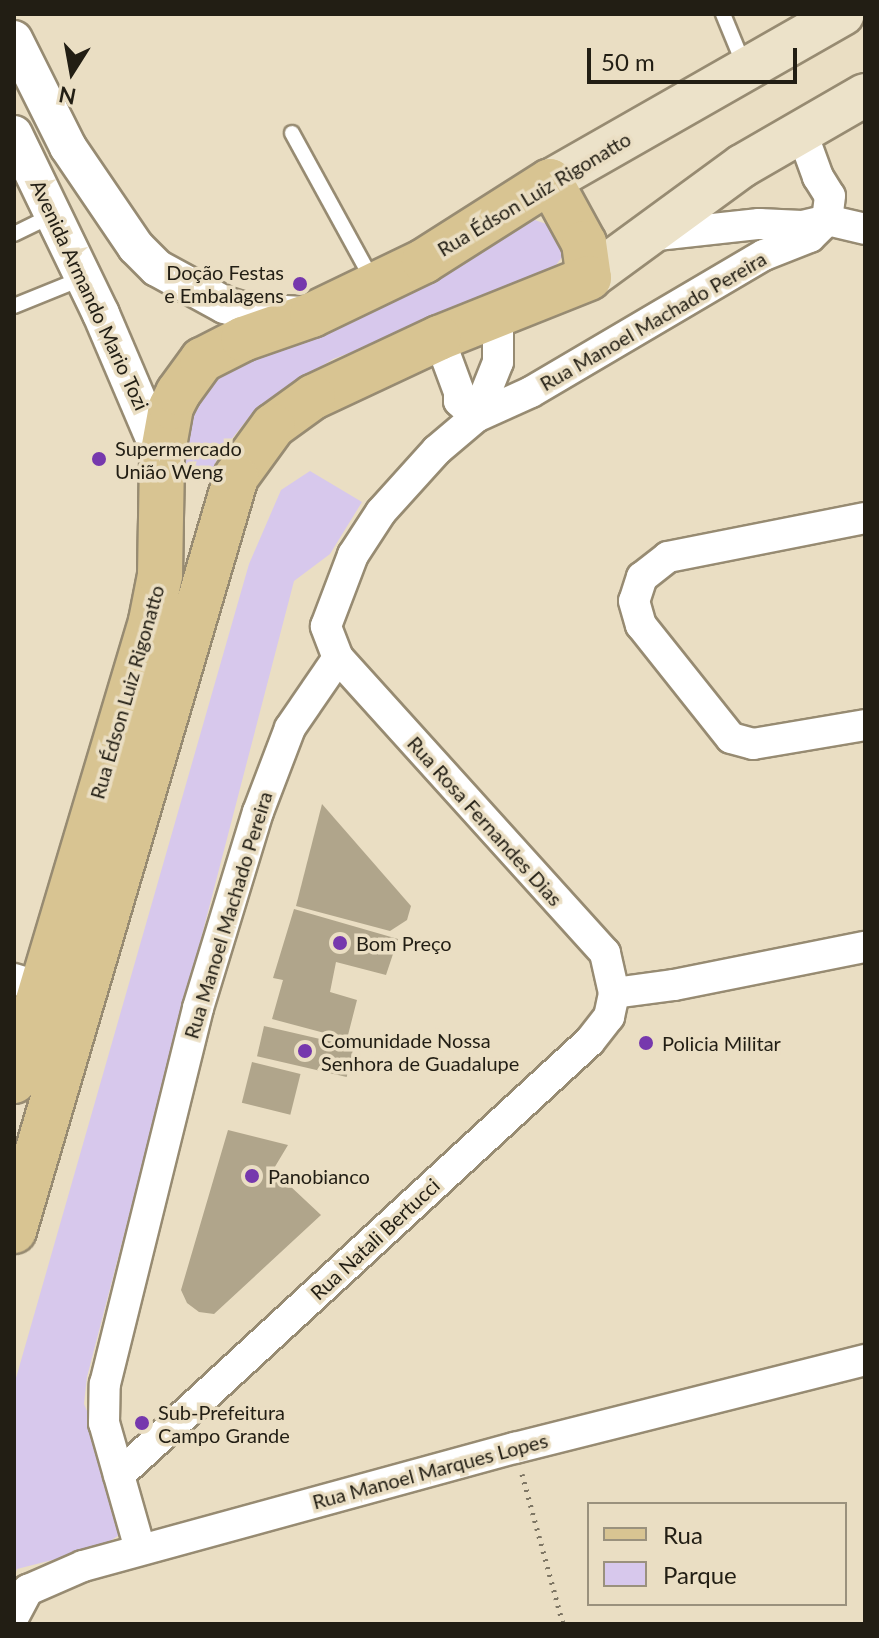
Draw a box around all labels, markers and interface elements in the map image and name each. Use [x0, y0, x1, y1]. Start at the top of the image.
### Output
north arrow [32, 32, 112, 112]
scale bar [591, 32, 801, 82]
text: 50 m [601, 47, 655, 76]
text: N [56, 81, 78, 111]
street label: Rua Édson Luiz Rigonatto [433, 127, 635, 261]
street label: Avenida Armando Mario Tozi [26, 175, 154, 415]
street label: Rua Manoel Machado Pereira [536, 246, 770, 396]
place label: Doção Festas e Embalagens [164, 260, 284, 307]
marker: Doção Festas e Embalagens [291, 275, 309, 293]
place label: Supermercado União Weng [115, 436, 242, 483]
marker: Supermercado União Weng [90, 450, 108, 468]
street label: Rua Édson Luiz Rigonatto [85, 582, 169, 802]
street label: Rua Rosa Fernandes Dias [403, 731, 567, 911]
street label: Rua Manoel Machado Pereira [179, 788, 277, 1042]
place label: Bom Preço [356, 931, 452, 955]
marker: Bom Preço [331, 934, 349, 952]
place label: Comunidade Nossa Senhora de Guadalupe [321, 1028, 519, 1075]
place label: Policia Militar [662, 1031, 781, 1055]
marker: Policia Militar [637, 1034, 655, 1052]
marker: Comunidade Nossa Senhora de Guadalupe [296, 1042, 314, 1060]
place label: Panobianco [268, 1164, 370, 1188]
marker: Panobianco [243, 1167, 261, 1185]
street label: Rua Natali Bertucci [306, 1173, 444, 1305]
place label: Sub-Prefeitura Campo Grande [158, 1400, 290, 1447]
marker: Sub-Prefeitura Campo Grande [133, 1414, 151, 1432]
street label: Rua Manoel Marques Lopes [310, 1428, 550, 1514]
legend [587, 1502, 847, 1606]
text: Rua [663, 1520, 703, 1549]
text: Parque [663, 1560, 737, 1589]

